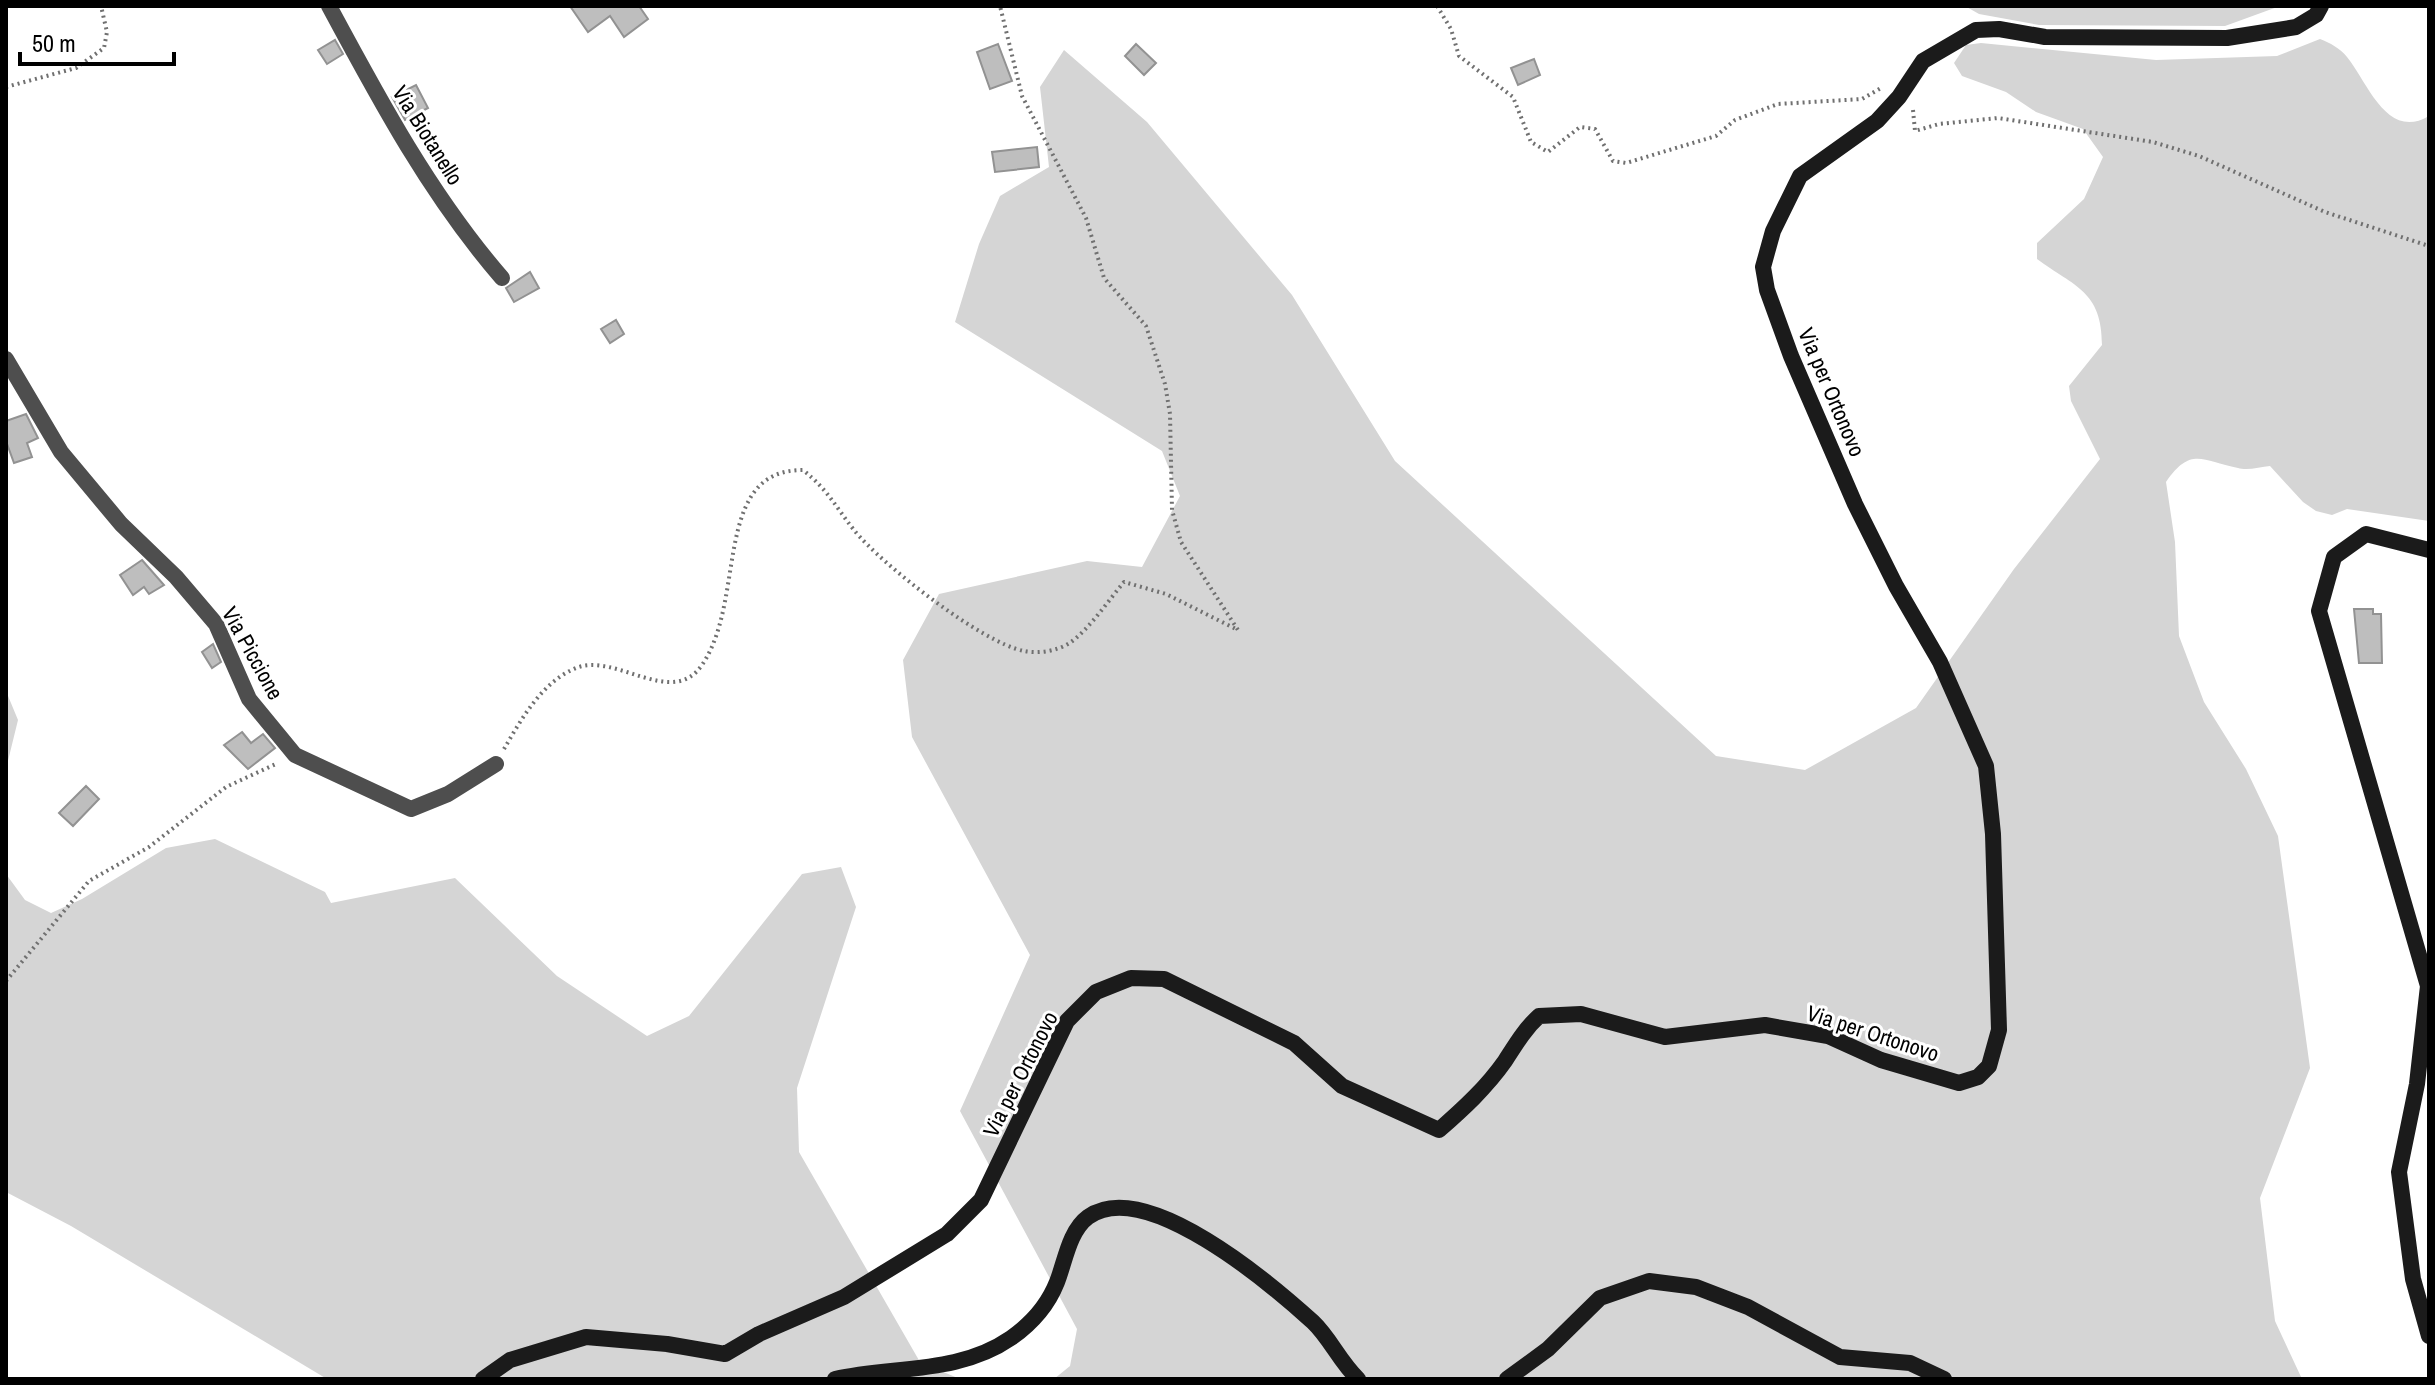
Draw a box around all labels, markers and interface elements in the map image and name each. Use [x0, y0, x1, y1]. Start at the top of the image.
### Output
scale bar [20, 16, 174, 66]
text: 50 m [32, 27, 76, 59]
street label: Via Biotanello [386, 80, 470, 190]
street label: Via per Ortonovo [1791, 323, 1873, 461]
street label: Via Piccione [215, 601, 291, 705]
street label: Via per Ortonovo [1803, 998, 1943, 1068]
street label: Via per Ortonovo [976, 1006, 1064, 1142]

